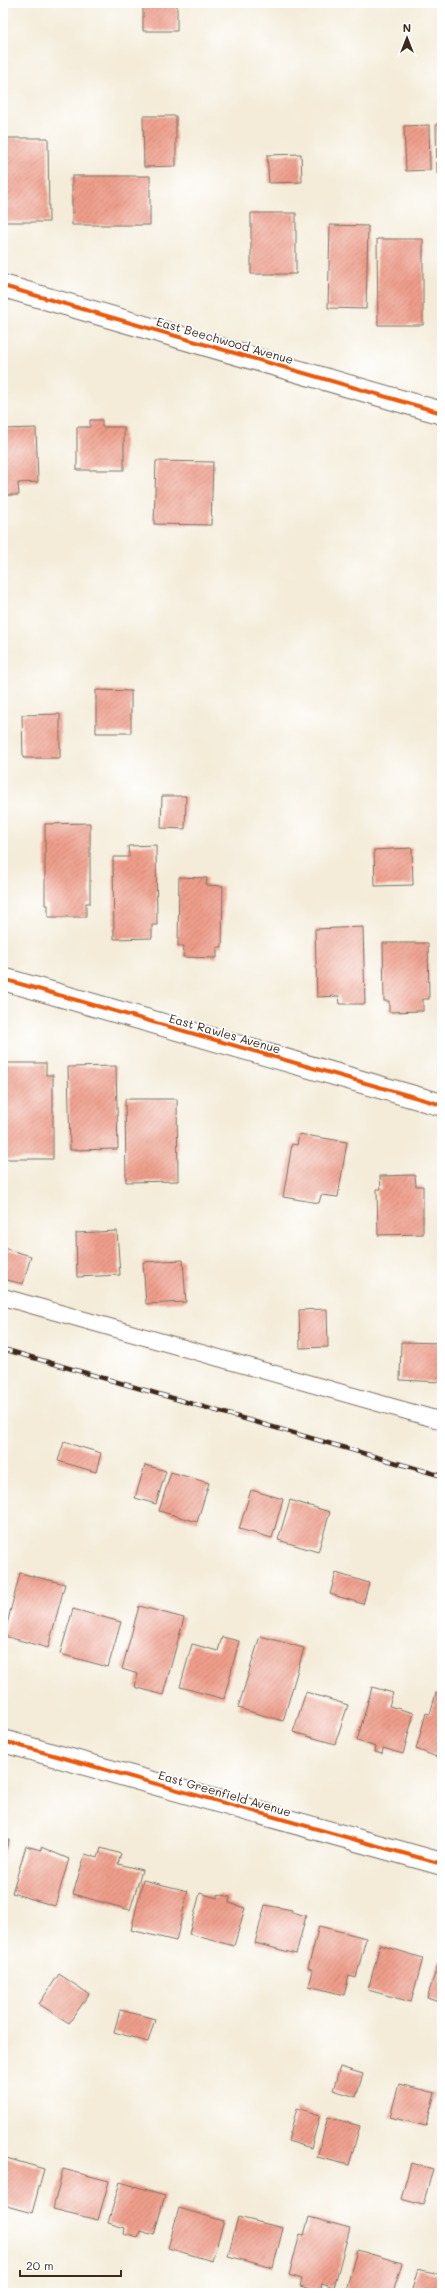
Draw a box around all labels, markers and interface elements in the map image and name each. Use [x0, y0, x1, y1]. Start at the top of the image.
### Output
north arrow [387, 18, 427, 58]
text: N [403, 20, 411, 35]
street label: East Beechwood Avenue [155, 313, 295, 367]
street label: East Rawles Avenue [167, 1009, 283, 1057]
street label: East Greenfield Avenue [157, 1766, 293, 1820]
scale bar [20, 2252, 121, 2278]
text: 20 m [26, 2257, 54, 2273]

